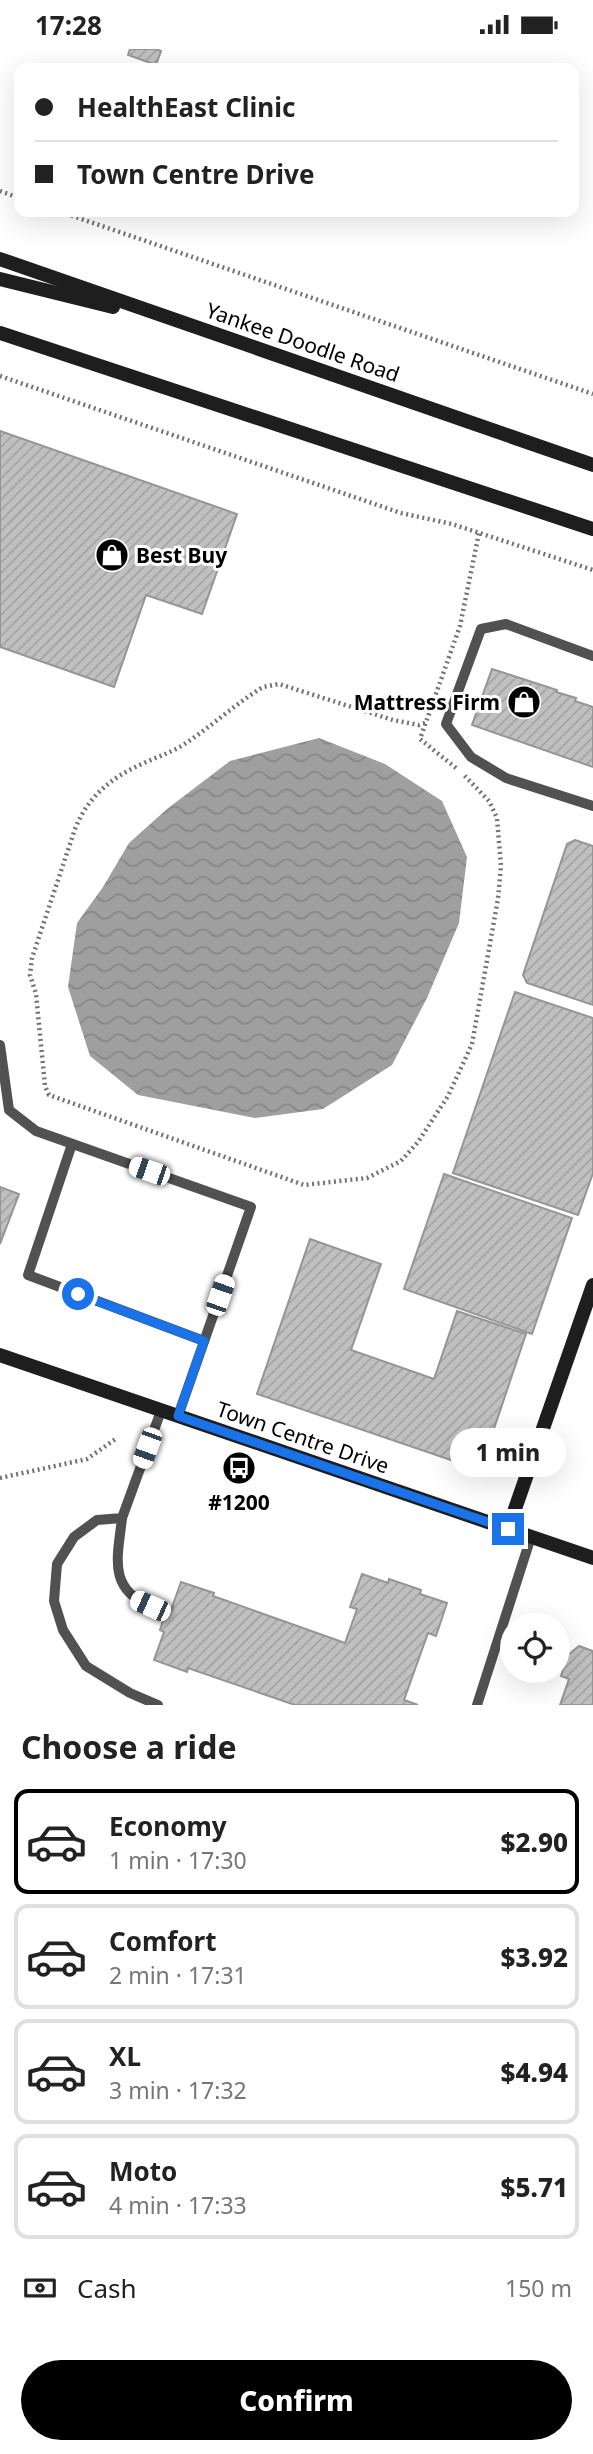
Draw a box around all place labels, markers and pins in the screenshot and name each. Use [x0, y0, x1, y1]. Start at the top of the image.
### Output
shop icon: Best Buy [93, 536, 131, 574]
place label: Best Buy [136, 541, 227, 569]
shop icon: Mattress Firm [505, 683, 543, 721]
place label: Mattress Firm [354, 688, 500, 716]
bus stop icon: #1200 [220, 1449, 258, 1487]
place label: #1200 [208, 1488, 270, 1516]

